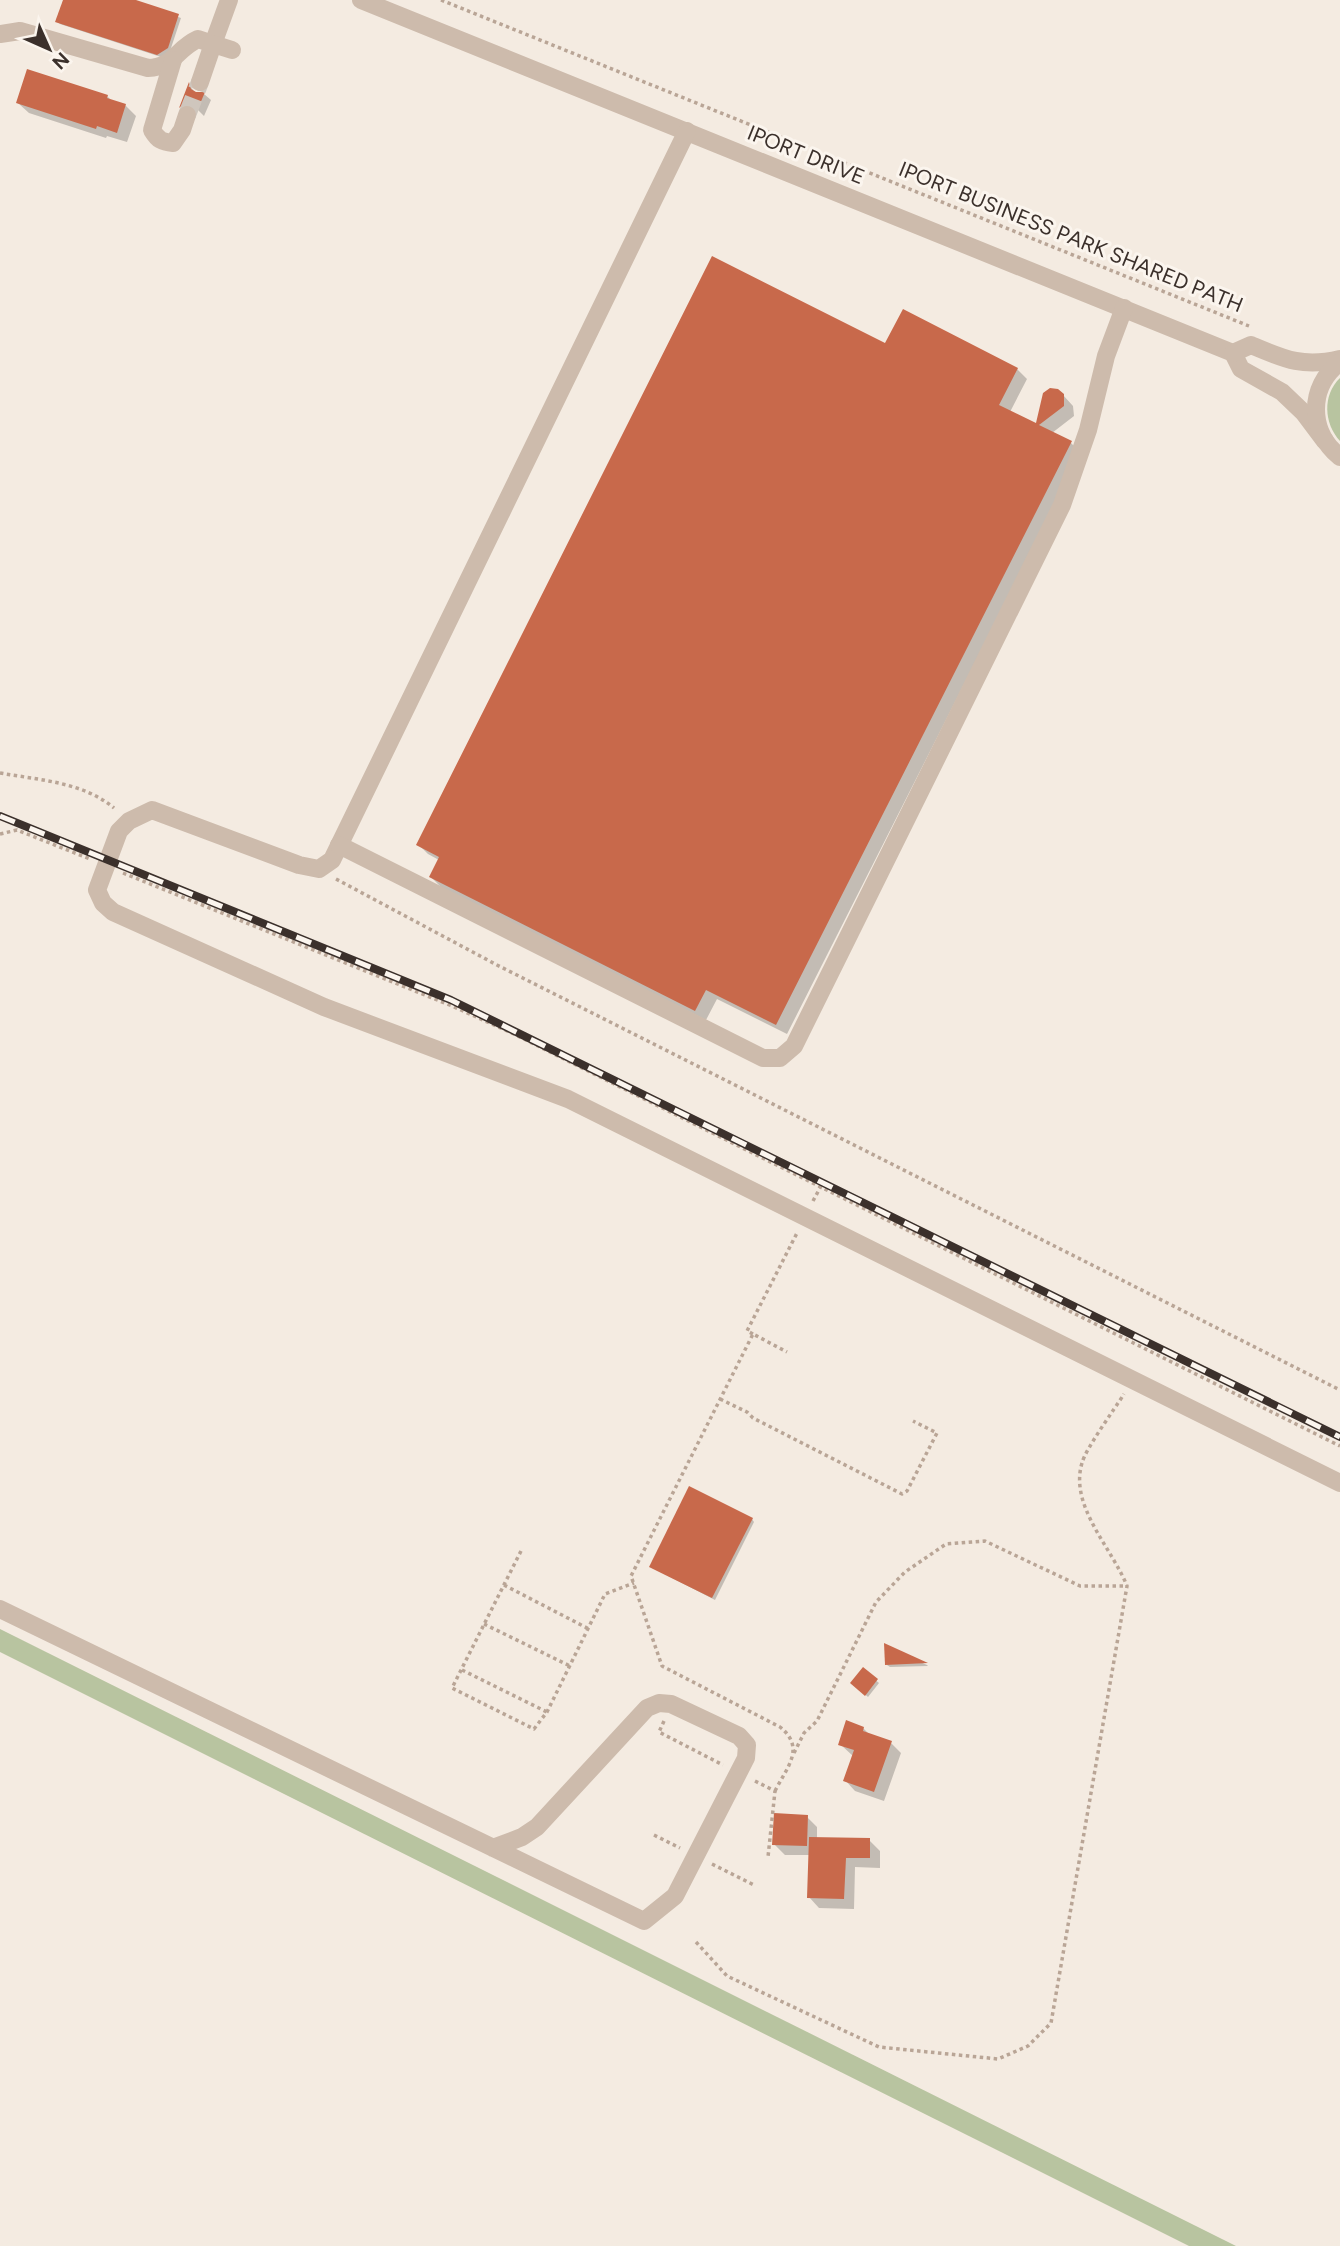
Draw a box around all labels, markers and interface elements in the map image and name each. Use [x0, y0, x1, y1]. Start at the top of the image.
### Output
north arrow [14, 14, 84, 84]
text: N [47, 47, 74, 74]
street label: IPORT DRIVE [744, 120, 868, 189]
street label: IPORT BUSINESS PARK SHARED PATH [895, 156, 1247, 317]

